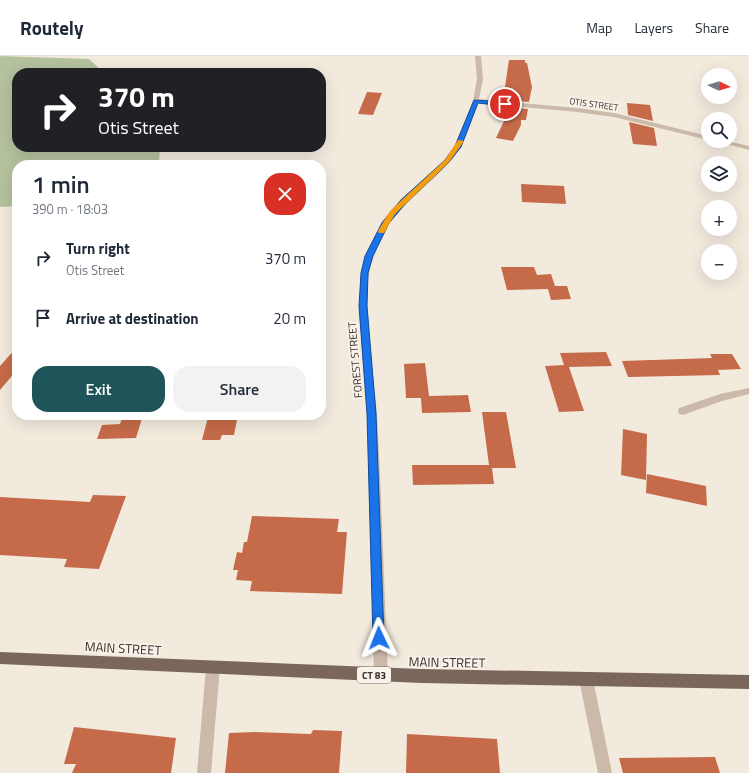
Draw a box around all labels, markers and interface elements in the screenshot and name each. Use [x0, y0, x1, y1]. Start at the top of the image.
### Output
text: Routely [20, 13, 83, 42]
text: Map [586, 17, 612, 38]
text: Layers [634, 17, 673, 38]
text: Share [695, 17, 729, 38]
north arrow [701, 68, 737, 104]
map controls [701, 68, 737, 280]
text: 370 m [98, 75, 175, 118]
icon: right [32, 84, 84, 136]
pin [488, 87, 522, 121]
icon: arrive [494, 93, 516, 115]
street label: OTIS STREET [569, 94, 620, 114]
button: search [701, 112, 737, 148]
text: Otis Street [98, 114, 179, 141]
button: layers [701, 156, 737, 192]
text: 1 min [32, 166, 90, 202]
button: close [264, 173, 306, 215]
text: 390 m · 18:03 [32, 199, 108, 219]
button: + [701, 200, 737, 236]
text: Turn right [66, 237, 130, 260]
button: − [701, 244, 737, 280]
icon: right [32, 247, 54, 269]
text: 370 m [265, 247, 306, 270]
text: Otis Street [66, 260, 124, 280]
icon: arrive [32, 307, 54, 329]
text: Arrive at destination [66, 307, 199, 330]
text: 20 m [273, 307, 306, 330]
street label: FOREST STREET [344, 321, 366, 399]
button: Exit [32, 366, 165, 412]
button: Share [173, 366, 306, 412]
position arrow [358, 617, 400, 659]
street label: MAIN STREET [84, 636, 162, 660]
street label: MAIN STREET [409, 651, 486, 673]
road number: CT 83 [357, 667, 391, 683]

